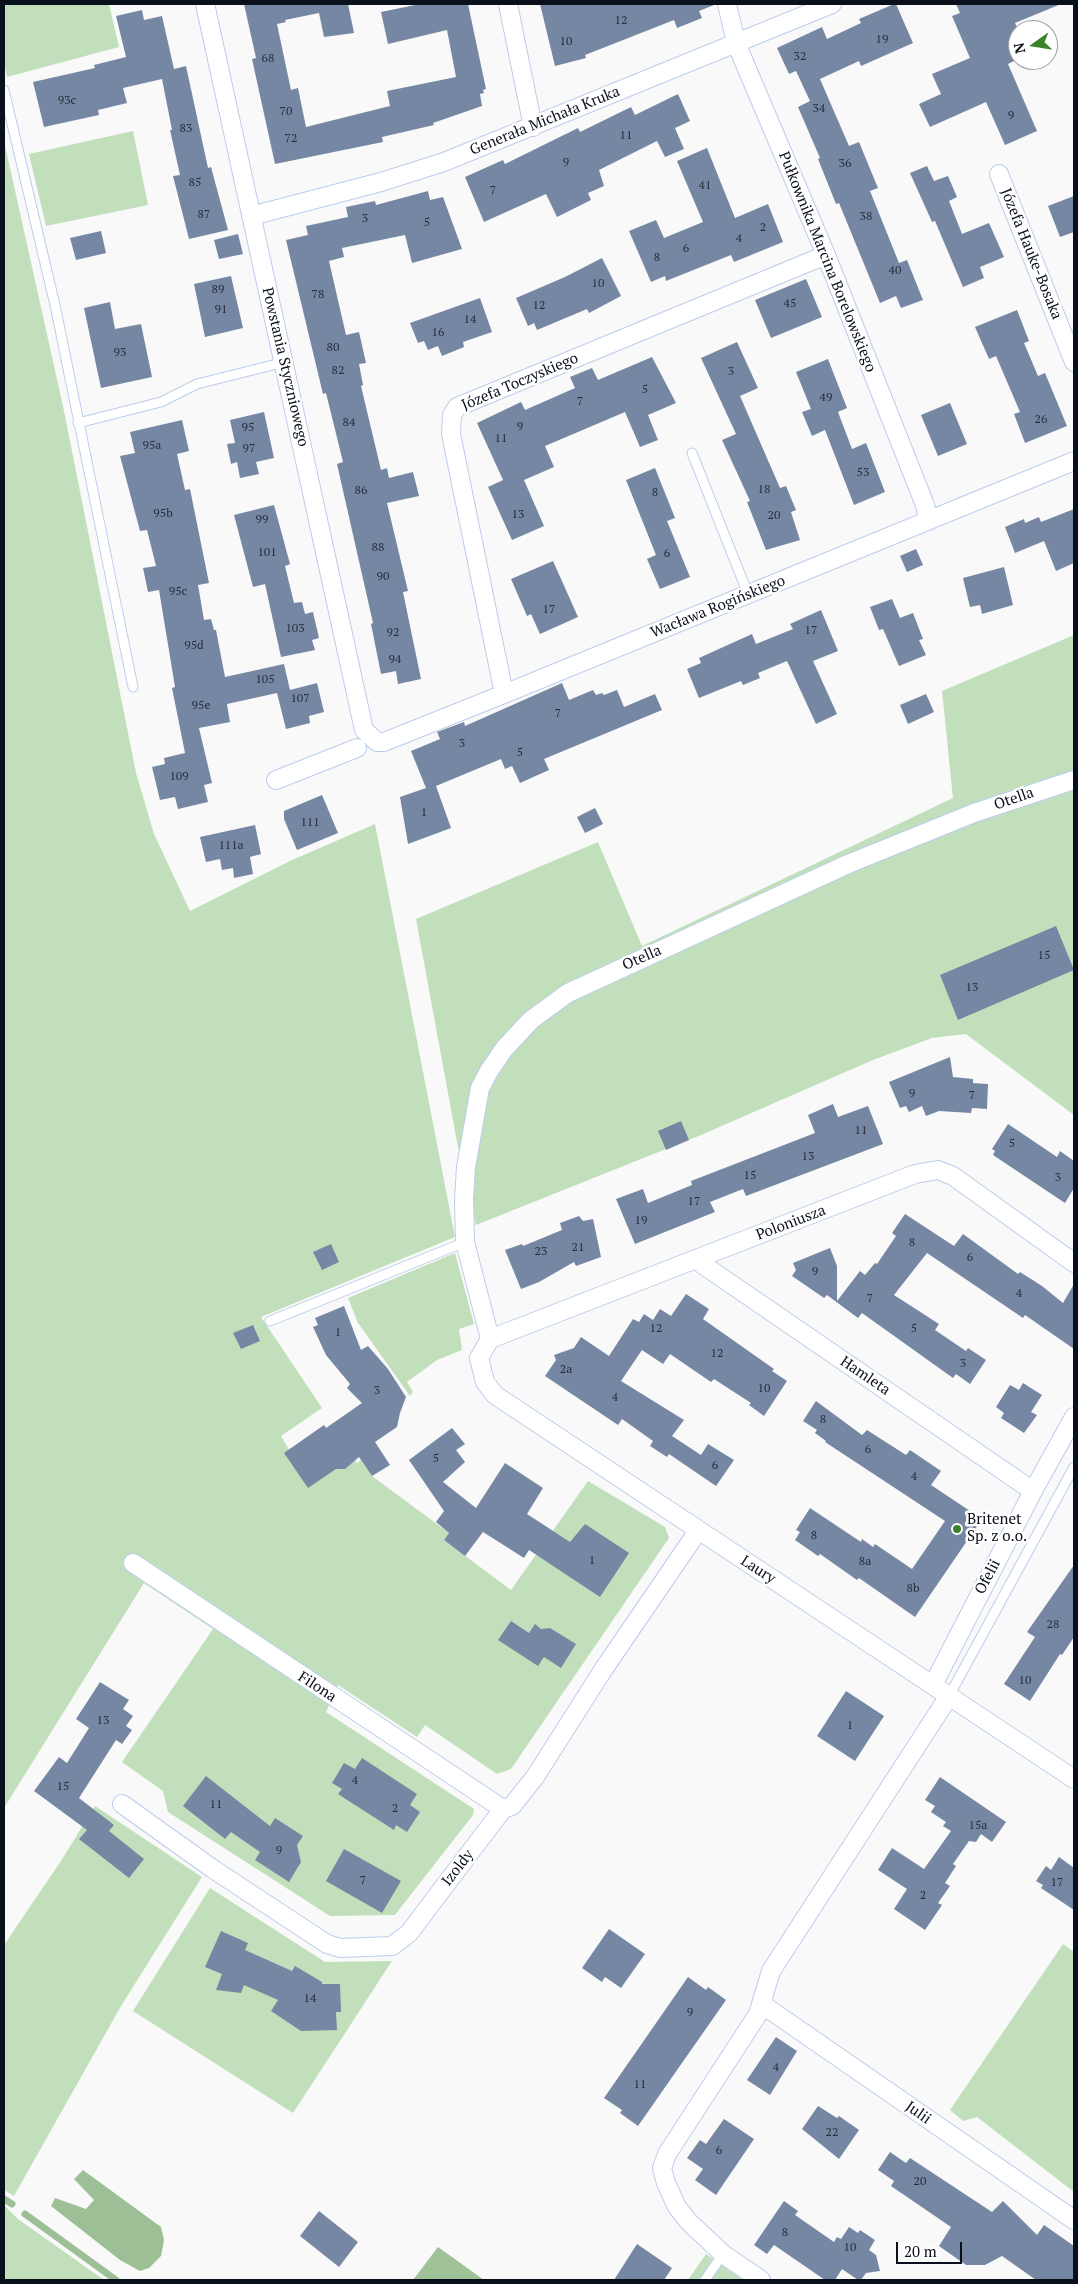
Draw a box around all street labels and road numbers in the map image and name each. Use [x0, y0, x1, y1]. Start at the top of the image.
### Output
street label: Generała Michała Kruka [467, 83, 623, 159]
street label: Pułkownika Marcina Borelowskiego [774, 149, 880, 375]
street label: Józefa Hauke-Bosaka [996, 186, 1066, 322]
street label: Powstania Styczniowego [258, 286, 312, 448]
street label: Józefa Toczyskiego [459, 349, 581, 415]
street label: Wacława Rogińskiego [648, 572, 788, 642]
street label: Otella [992, 784, 1036, 814]
street label: Otella [620, 941, 664, 975]
street label: Poloniusza [754, 1202, 828, 1244]
street label: Hamleta [836, 1353, 894, 1399]
street label: Laury [737, 1552, 779, 1588]
street label: Ofelii [971, 1556, 1005, 1598]
street label: Filona [294, 1668, 340, 1706]
street label: Izoldy [438, 1846, 478, 1890]
street label: Julii [902, 2098, 934, 2128]

